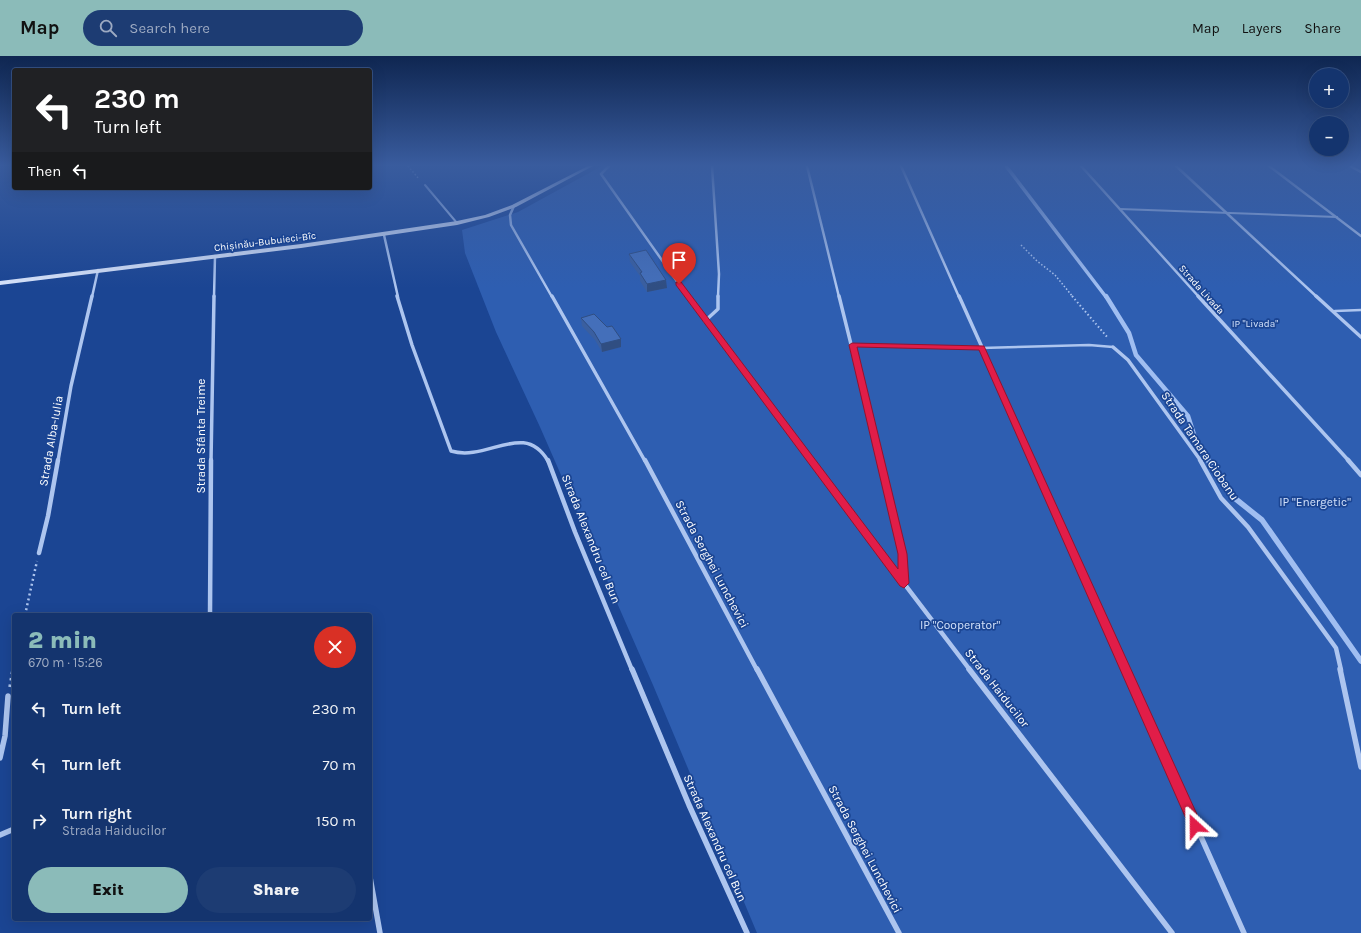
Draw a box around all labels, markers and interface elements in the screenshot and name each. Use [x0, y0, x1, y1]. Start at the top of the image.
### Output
search box [83, 10, 363, 46]
text: Map [20, 17, 59, 39]
icon: search [97, 17, 119, 39]
text: Search here [129, 19, 210, 37]
text: Map [1192, 20, 1220, 37]
text: Layers [1242, 20, 1282, 37]
text: Share [1304, 20, 1341, 37]
map controls [1309, 68, 1349, 156]
button: + [1309, 68, 1349, 108]
text: 230 m [94, 82, 180, 115]
icon: left [28, 84, 80, 136]
text: Turn left [94, 116, 162, 138]
button: − [1309, 116, 1349, 156]
icon: left [69, 160, 91, 182]
text: Then [28, 162, 61, 180]
street label: Chișinău-Bubuieci-Bîc [213, 230, 317, 254]
pin [662, 243, 696, 284]
icon: arrive [668, 249, 690, 271]
street label: Strada Livada [1176, 262, 1227, 317]
park label: IP "Livada" [1232, 318, 1278, 330]
street label: Strada Sfânta Treime [194, 378, 208, 494]
street label: Strada Tamara Ciobanu [1158, 389, 1242, 503]
street label: Strada Alba-Iulia [36, 395, 66, 487]
street label: Strada Alexandru cel Bun [559, 473, 623, 605]
park label: IP "Energetic" [1279, 495, 1351, 509]
street label: Strada Serghei Lunchevici [672, 498, 752, 630]
park label: IP "Cooperator" [920, 618, 1000, 632]
text: 2 min [28, 626, 97, 654]
button: close [314, 626, 356, 668]
street label: Strada Haiducilor [962, 646, 1032, 731]
text: 670 m · 15:26 [28, 655, 103, 670]
icon: left [28, 698, 50, 720]
text: Turn left [62, 700, 121, 718]
text: 230 m [312, 700, 356, 718]
icon: left [28, 754, 50, 776]
text: Turn left [62, 756, 121, 774]
text: 70 m [322, 756, 356, 774]
street label: Strada Alexandru cel Bun [681, 772, 749, 904]
street label: Strada Serghei Lunchevici [825, 783, 905, 915]
text: Turn right [62, 805, 132, 823]
position arrow [1174, 805, 1216, 847]
icon: right [28, 810, 50, 832]
text: 150 m [316, 812, 356, 830]
text: Strada Haiducilor [62, 823, 166, 838]
button: Exit [28, 867, 188, 913]
button: Share [196, 867, 356, 913]

